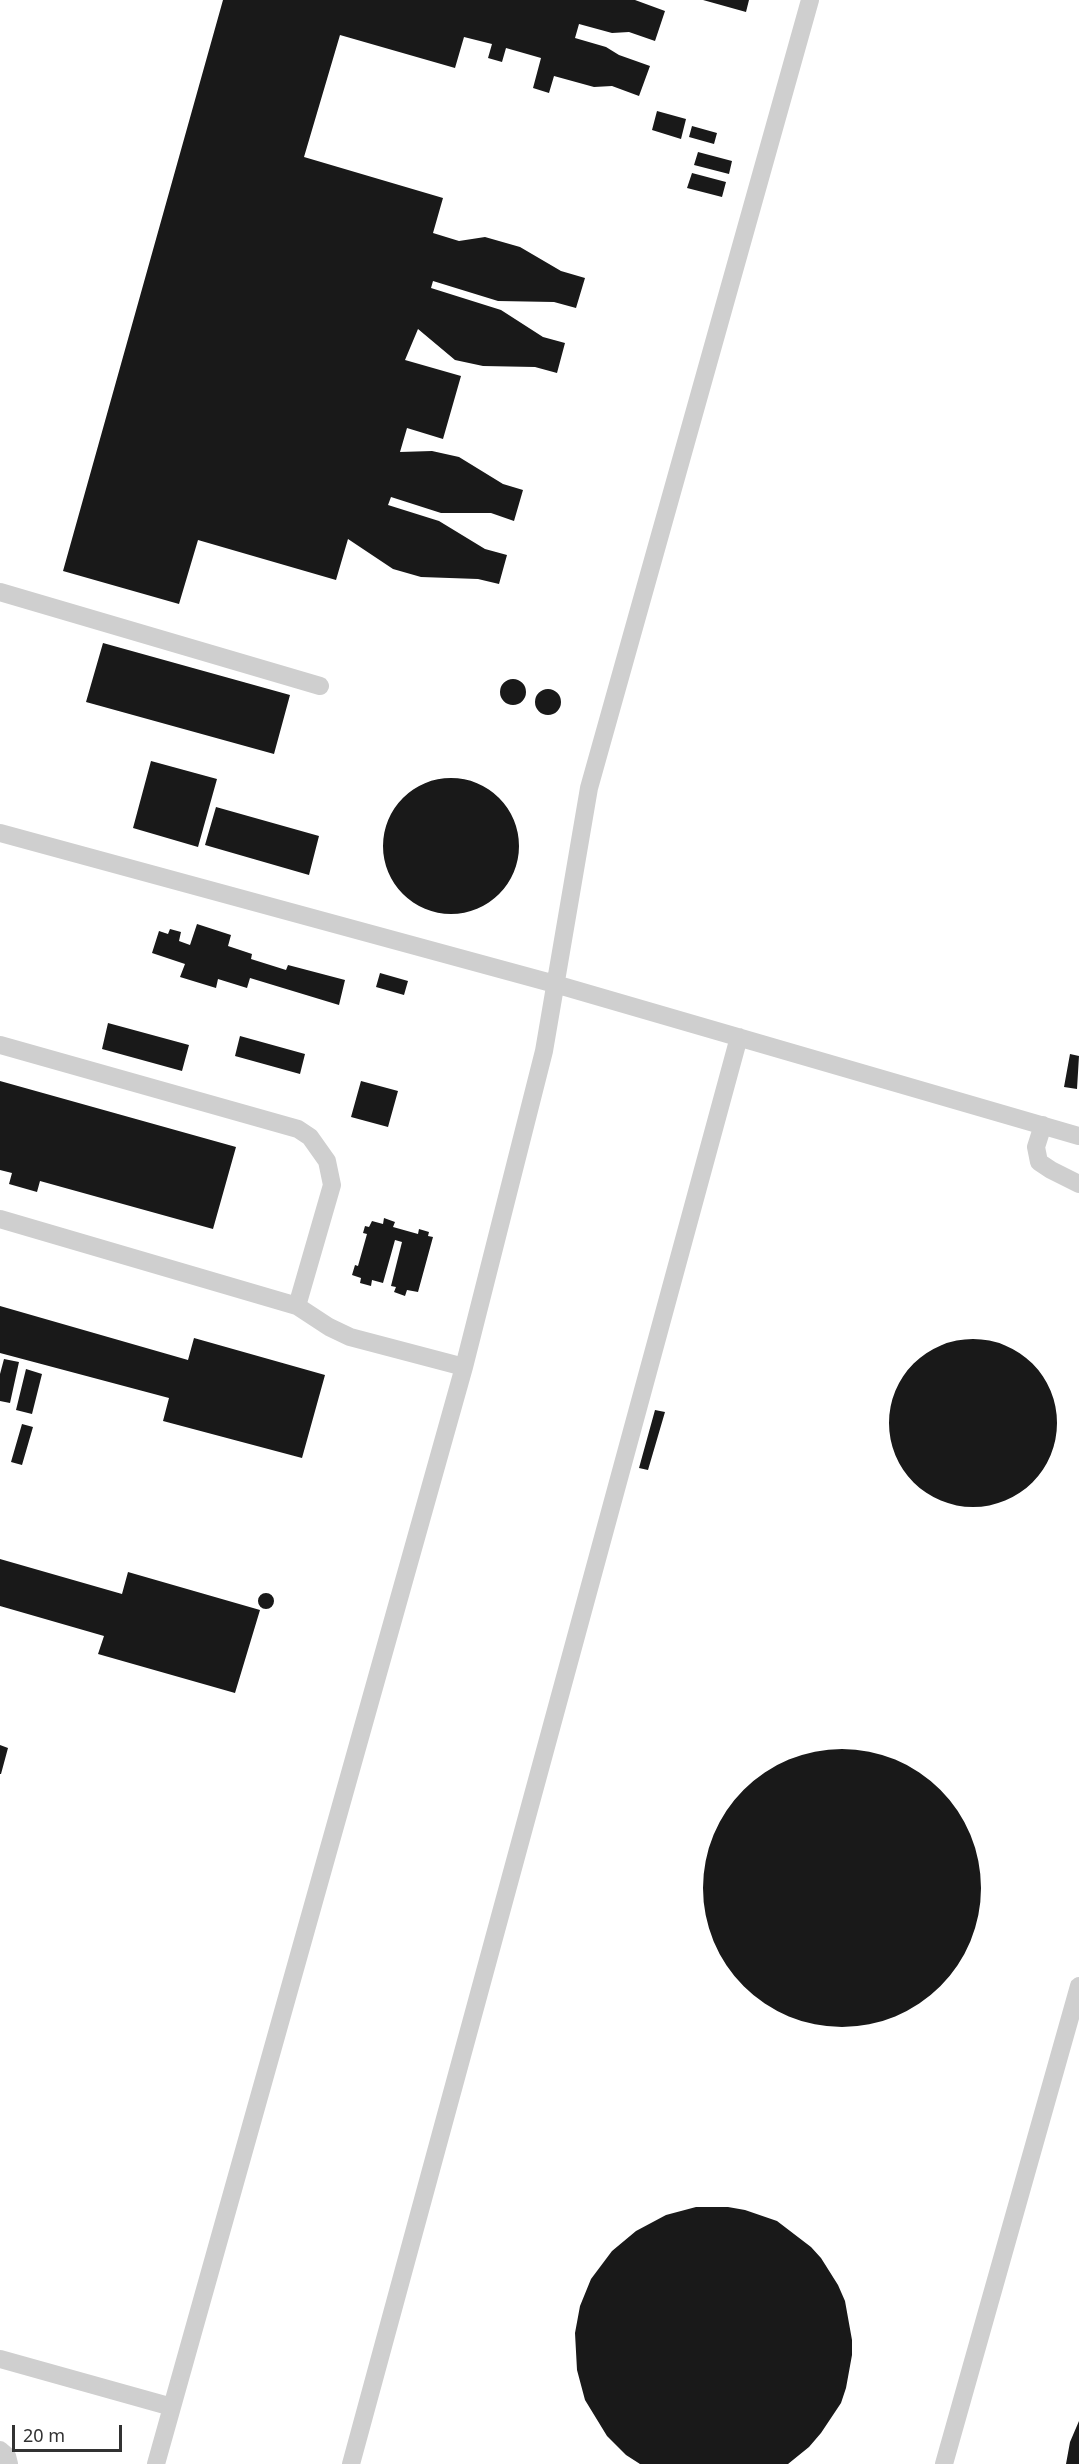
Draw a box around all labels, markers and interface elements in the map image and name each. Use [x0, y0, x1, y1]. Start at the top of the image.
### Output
scale bar [15, 2413, 124, 2451]
text: 20 m [23, 2423, 65, 2447]

